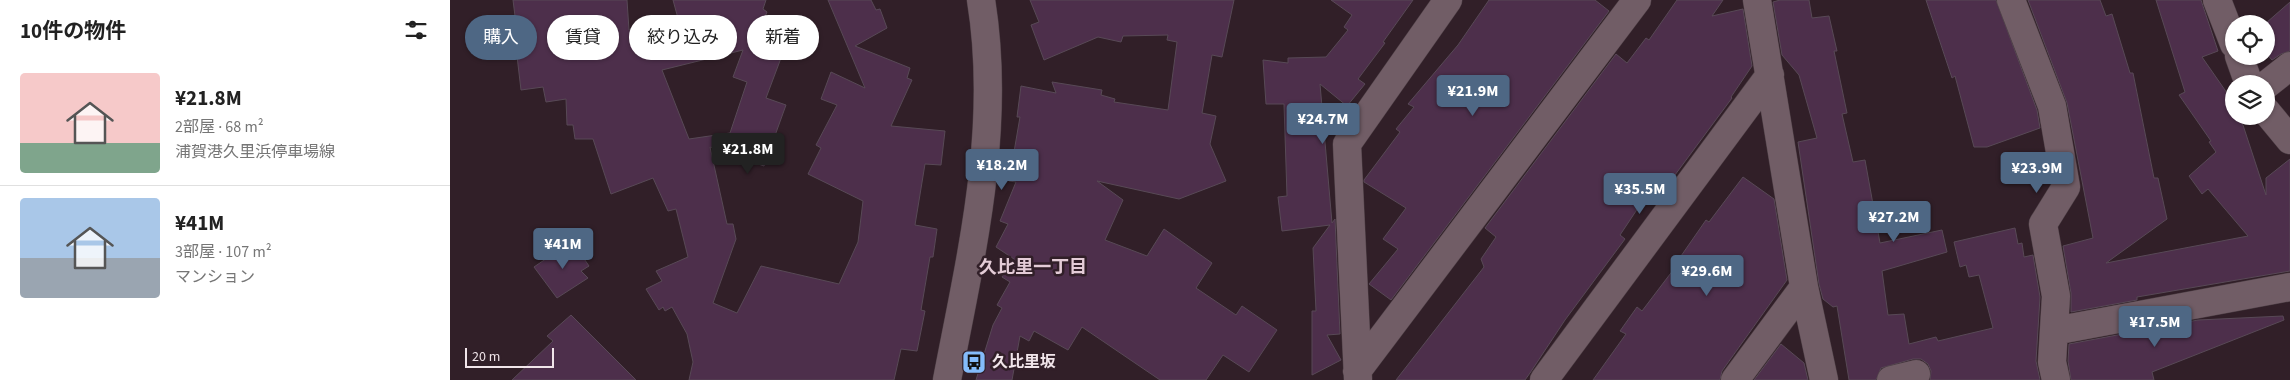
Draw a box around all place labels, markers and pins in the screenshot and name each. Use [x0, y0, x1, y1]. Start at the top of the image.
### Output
pin: ¥21.9M [1432, 74, 1514, 117]
pin: ¥24.7M [1282, 102, 1364, 145]
pin: ¥21.8M [707, 132, 789, 175]
pin: ¥18.2M [961, 148, 1043, 191]
pin: ¥23.9M [1996, 152, 2078, 194]
pin: ¥35.5M [1599, 172, 1681, 215]
pin: ¥27.2M [1853, 200, 1935, 243]
pin: ¥41M [533, 228, 593, 270]
pin: ¥29.6M [1666, 254, 1748, 297]
pin: ¥17.5M [2114, 306, 2196, 348]
bus stop icon: 久比里坂 [961, 349, 987, 375]
place label: 久比里坂 [992, 351, 1056, 373]

